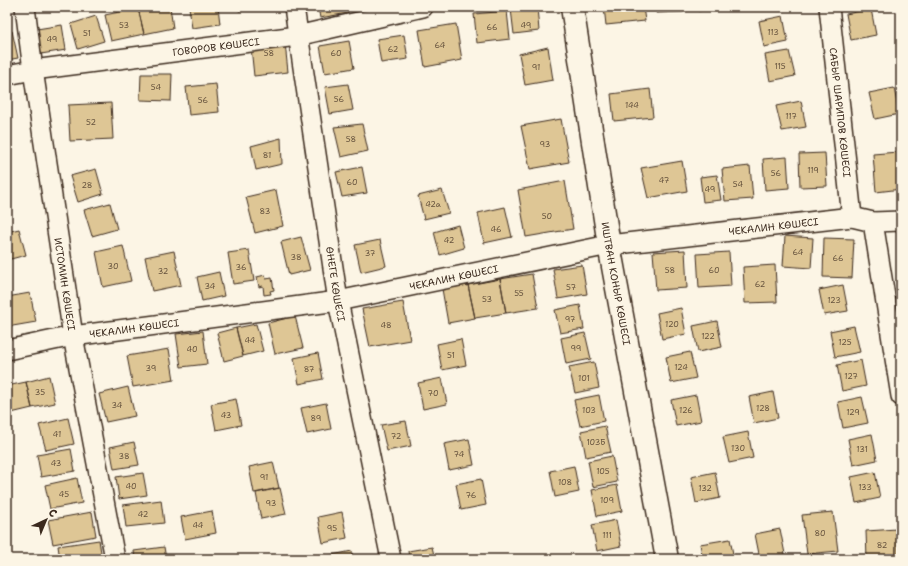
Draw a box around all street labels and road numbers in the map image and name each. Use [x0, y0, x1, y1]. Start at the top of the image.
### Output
street label: ГОВОРОВ КӨШЕСІ [172, 34, 261, 58]
street label: САБЫР ШАРИПОВ КӨШЕСІ [827, 47, 854, 178]
street label: ЧЕКАЛИН КӨШЕСІ [728, 214, 820, 238]
street label: ИШТВАН КОНЫР КӨШЕСІ [599, 221, 634, 347]
street label: ИСТОМИН КӨШЕСІ [52, 237, 79, 332]
street label: ӨНЕГЕ КӨШЕСІ [323, 245, 349, 323]
street label: ЧЕКАЛИН КӨШЕСІ [408, 261, 500, 293]
street label: ЧЕКАЛИН КӨШЕСІ [88, 316, 180, 340]

